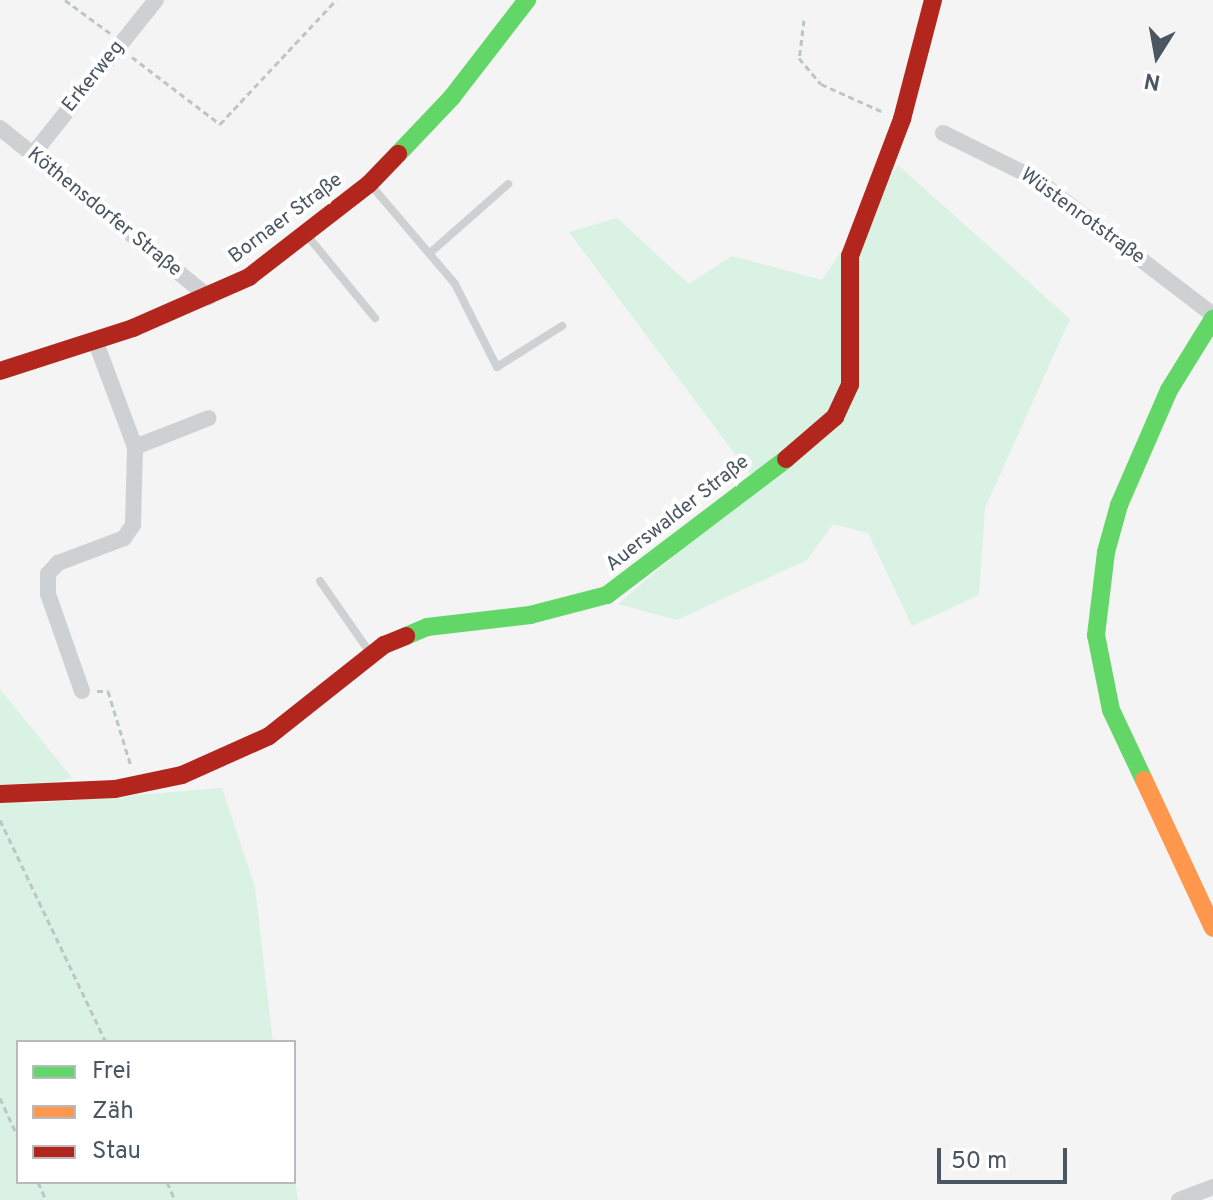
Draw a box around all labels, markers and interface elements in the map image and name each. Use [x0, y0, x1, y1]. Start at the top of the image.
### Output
north arrow [1117, 16, 1197, 96]
street label: Erkerweg [58, 36, 130, 118]
text: N [1142, 65, 1163, 95]
street label: Köthensdorfer Straße [22, 143, 186, 283]
street label: Wüstenrotstraße [1015, 164, 1149, 270]
street label: Bornaer Straße [225, 169, 347, 269]
street label: Auerswalder Straße [602, 451, 754, 577]
legend [16, 1040, 296, 1184]
text: Frei [92, 1057, 131, 1087]
text: Zäh [92, 1097, 134, 1127]
scale bar [941, 1132, 1071, 1182]
text: Stau [92, 1137, 141, 1167]
text: 50 m [951, 1147, 1007, 1177]

